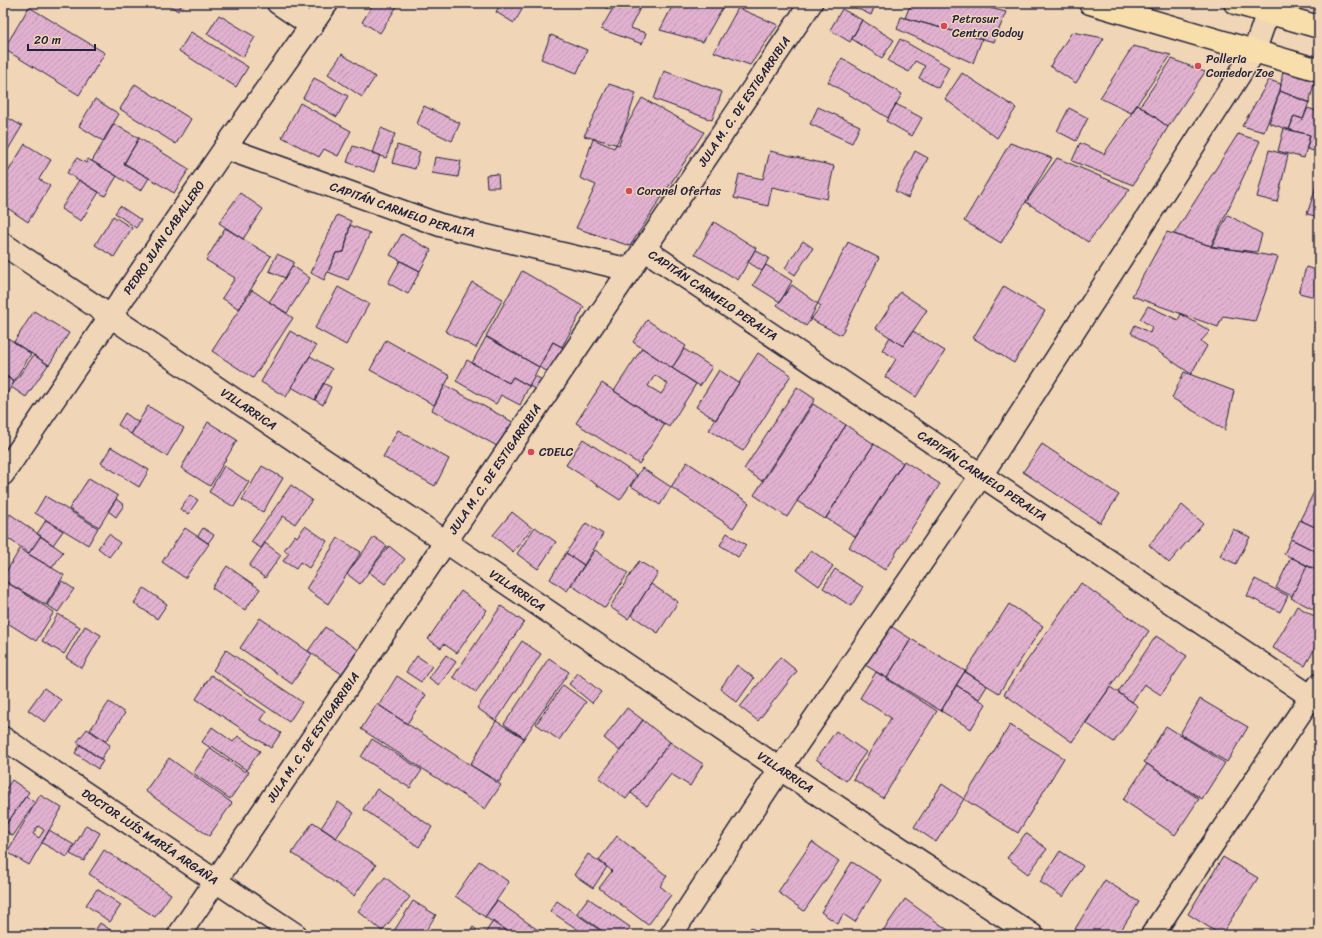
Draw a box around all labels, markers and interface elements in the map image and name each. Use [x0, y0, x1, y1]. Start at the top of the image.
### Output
place label: Petrosur Centro Godoy [952, 8, 1024, 44]
marker: Petrosur Centro Godoy [939, 21, 949, 31]
scale bar [28, 26, 95, 52]
text: 20 m [34, 29, 61, 51]
street label: JULA M. C. DE ESTIGARRIBIA [691, 32, 797, 172]
place label: Polleria Comedor Zoe [1206, 48, 1274, 84]
marker: Polleria Comedor Zoe [1193, 61, 1203, 71]
street label: CAPITÁN CARMELO PERALTA [327, 175, 477, 244]
street label: PEDRO JUAN CABALLERO [117, 176, 211, 299]
place label: Coronel Ofertas [637, 180, 721, 202]
marker: Coronel Ofertas [624, 186, 634, 196]
street label: CAPITÁN CARMELO PERALTA [644, 244, 782, 347]
street label: VILLARRICA [216, 382, 281, 436]
street label: JULA M. C. DE ESTIGARRIBIA [442, 399, 547, 540]
street label: CAPITÁN CARMELO PERALTA [913, 424, 1051, 527]
place label: CDELC [539, 441, 574, 463]
marker: CDELC [526, 447, 536, 457]
street label: VILLARRICA [484, 563, 550, 618]
street label: JULA M. C. DE ESTIGARRIBIA [260, 667, 366, 808]
street label: VILLARRICA [752, 745, 818, 799]
street label: DOCTOR LUÍS MARÍA ARGAÑA [77, 783, 223, 891]

